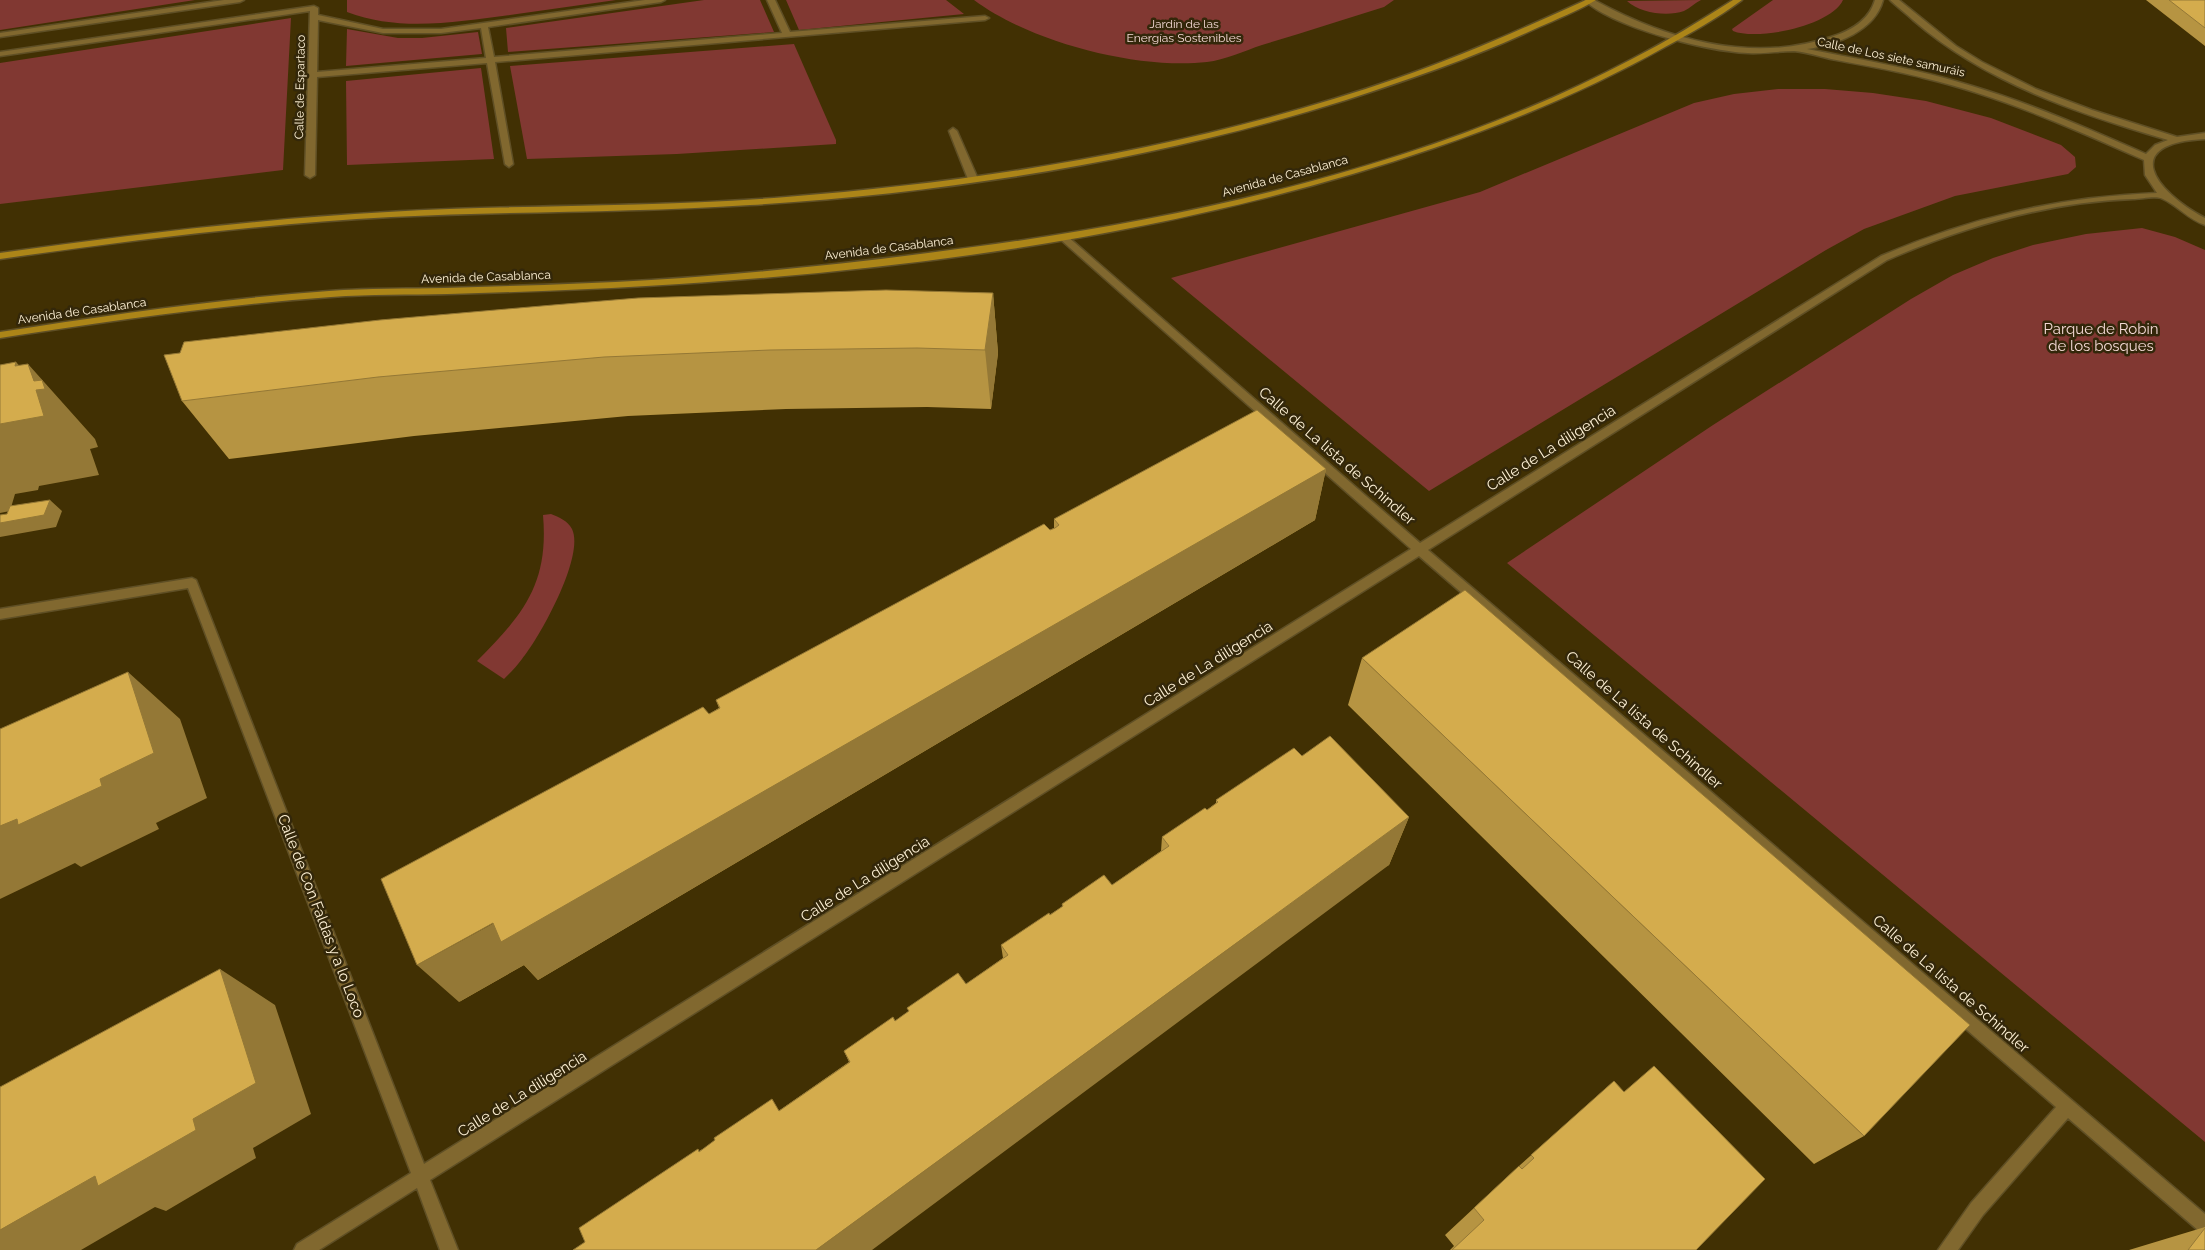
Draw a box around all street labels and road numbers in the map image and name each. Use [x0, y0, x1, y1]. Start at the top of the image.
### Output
street label: Calle de Los siete samuráis [1816, 34, 1966, 80]
street label: Calle de Espartaco [292, 35, 308, 139]
street label: Avenida de Casablanca [1221, 152, 1349, 200]
street label: Avenida de Casablanca [824, 233, 954, 263]
street label: Avenida de Casablanca [421, 268, 551, 286]
street label: Avenida de Casablanca [17, 295, 147, 327]
street label: Calle de La lista de Schindler [1255, 383, 1419, 529]
street label: Calle de La diligencia [1483, 401, 1619, 495]
street label: Calle de La diligencia [1140, 617, 1276, 711]
street label: Calle de La lista de Schindler [1562, 647, 1726, 793]
street label: Calle de Con Faldas y a lo Loco [274, 812, 368, 1020]
street label: Calle de La diligencia [797, 832, 933, 926]
street label: Calle de La lista de Schindler [1869, 911, 2033, 1057]
street label: Calle de La diligencia [454, 1047, 590, 1141]

